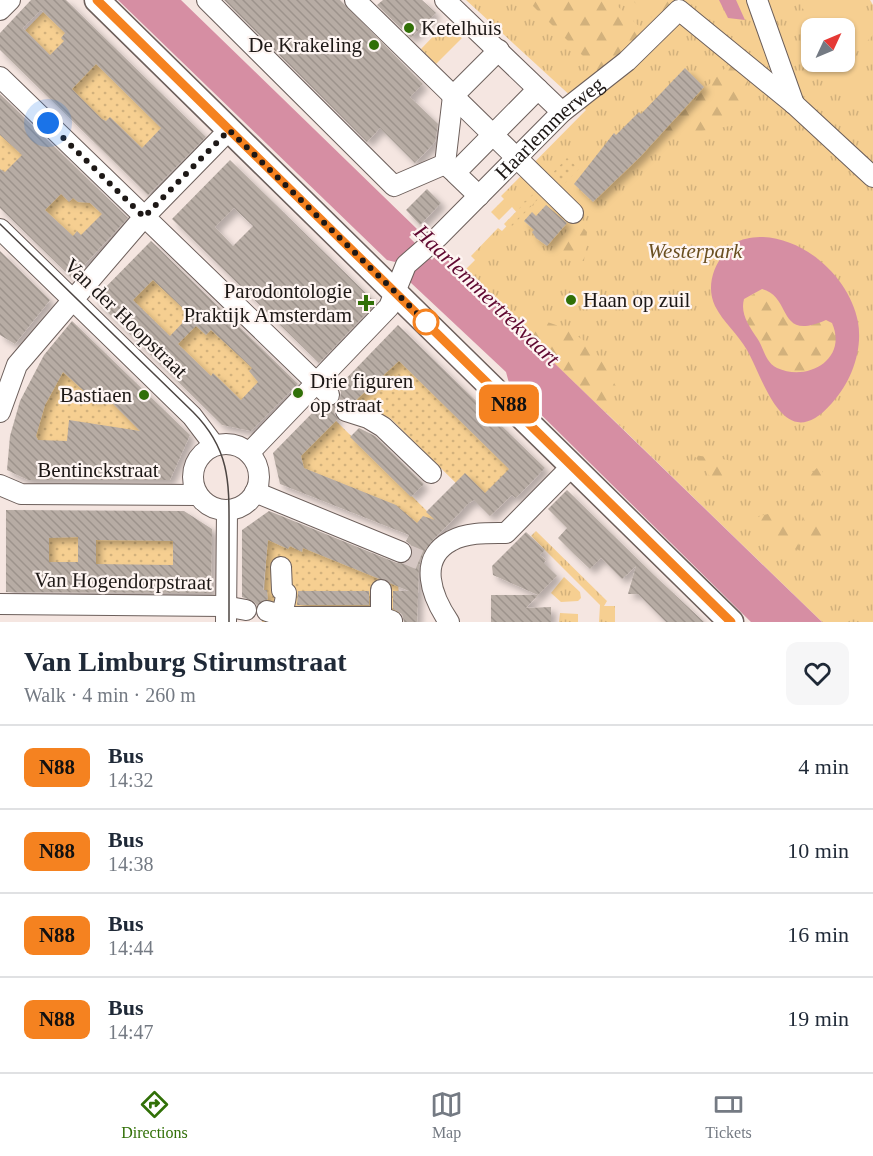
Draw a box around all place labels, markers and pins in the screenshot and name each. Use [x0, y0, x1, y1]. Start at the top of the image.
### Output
place label: Ketelhuis [421, 16, 501, 40]
marker: Ketelhuis [402, 21, 416, 35]
place label: De Krakeling [248, 33, 362, 57]
marker: De Krakeling [367, 38, 381, 52]
place label: Parodontologie Praktijk Amsterdam [183, 279, 352, 327]
place label: Haan op zuil [583, 288, 690, 312]
marker: Haan op zuil [564, 293, 578, 307]
marker: Parodontologie Praktijk Amsterdam [357, 294, 375, 312]
unlabelled marker [413, 309, 439, 335]
place label: Drie figuren op straat [310, 369, 414, 417]
place label: Bastiaen [60, 383, 132, 407]
marker: Drie figuren op straat [291, 386, 305, 400]
marker: Bastiaen [137, 388, 151, 402]

